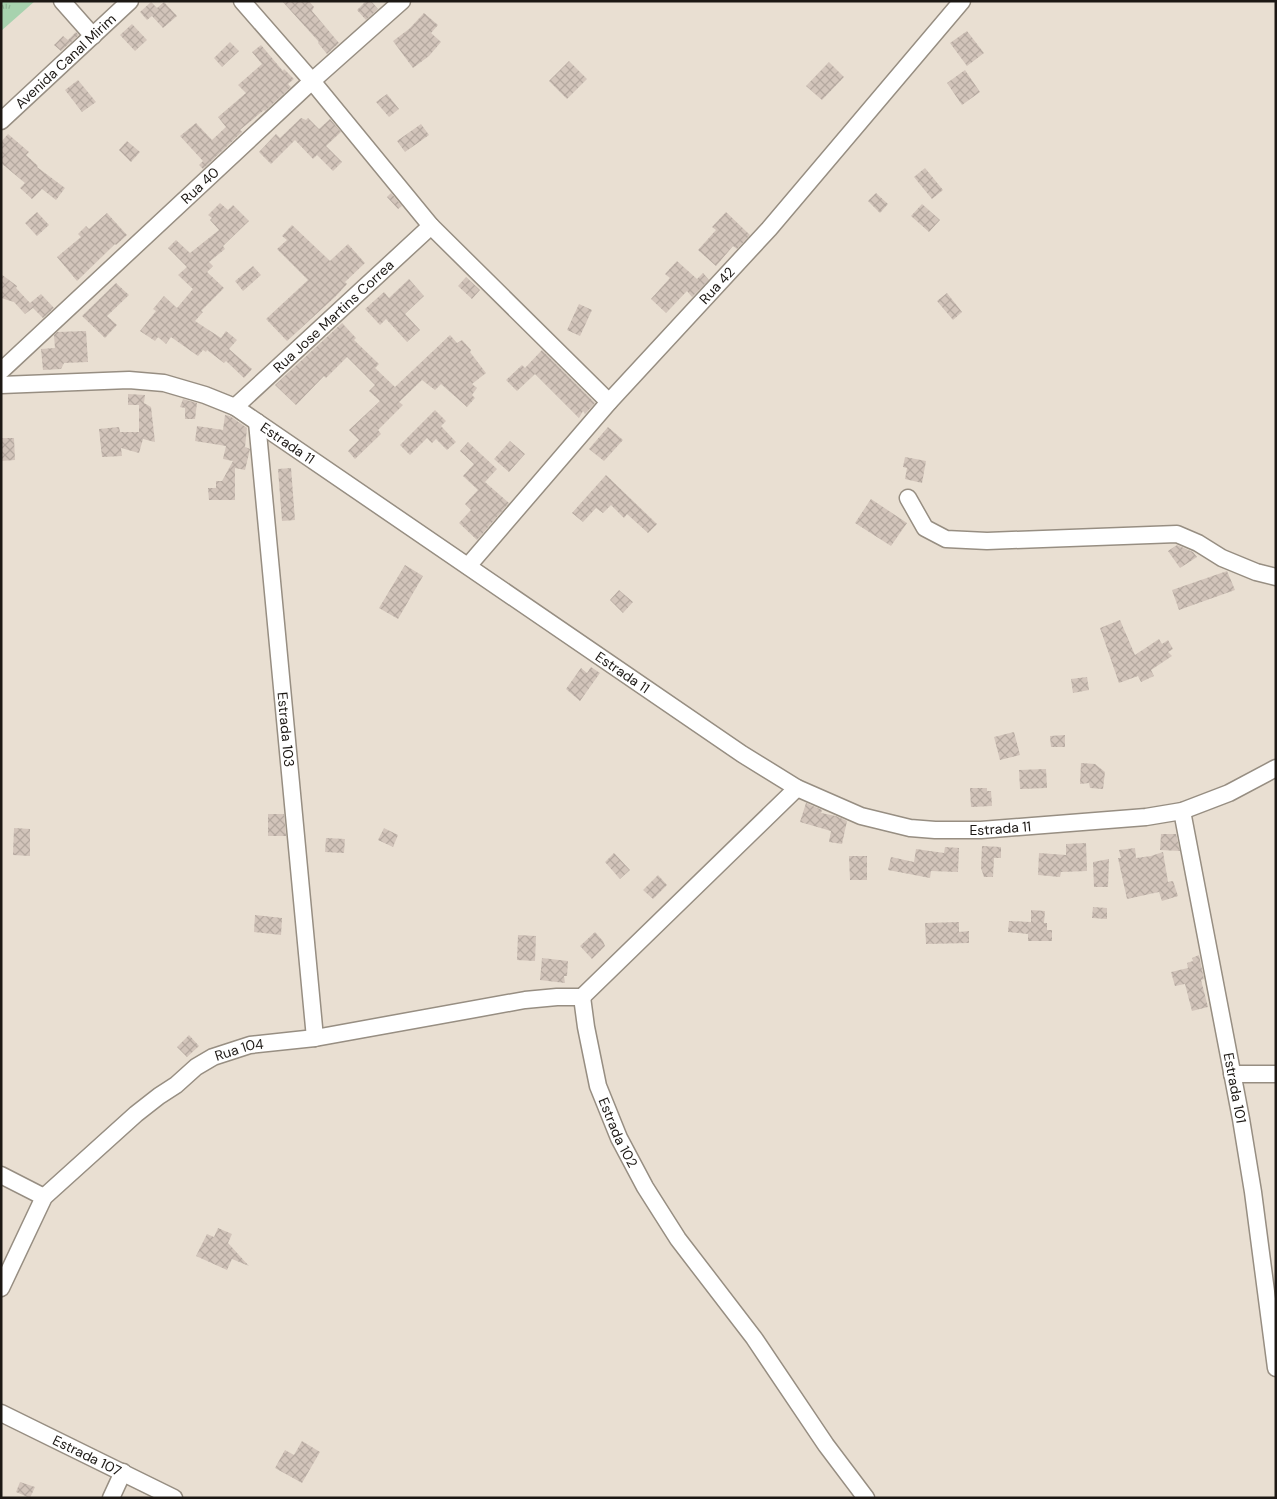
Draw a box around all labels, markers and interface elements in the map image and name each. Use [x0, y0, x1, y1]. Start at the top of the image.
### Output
street label: Avenida Canal Mirim [11, 10, 120, 112]
street label: Rua 40 [177, 163, 223, 208]
street label: Rua Jose Martins Correa [269, 256, 398, 376]
street label: Rua 42 [695, 263, 738, 308]
street label: Estrada 11 [257, 418, 318, 468]
street label: Estrada 11 [592, 647, 653, 697]
street label: Estrada 103 [273, 691, 298, 768]
street label: Estrada 11 [969, 817, 1032, 839]
street label: Rua 104 [212, 1035, 265, 1065]
street label: Estrada 101 [1219, 1051, 1251, 1125]
street label: Estrada 102 [595, 1095, 642, 1170]
street label: Estrada 107 [50, 1431, 125, 1480]

